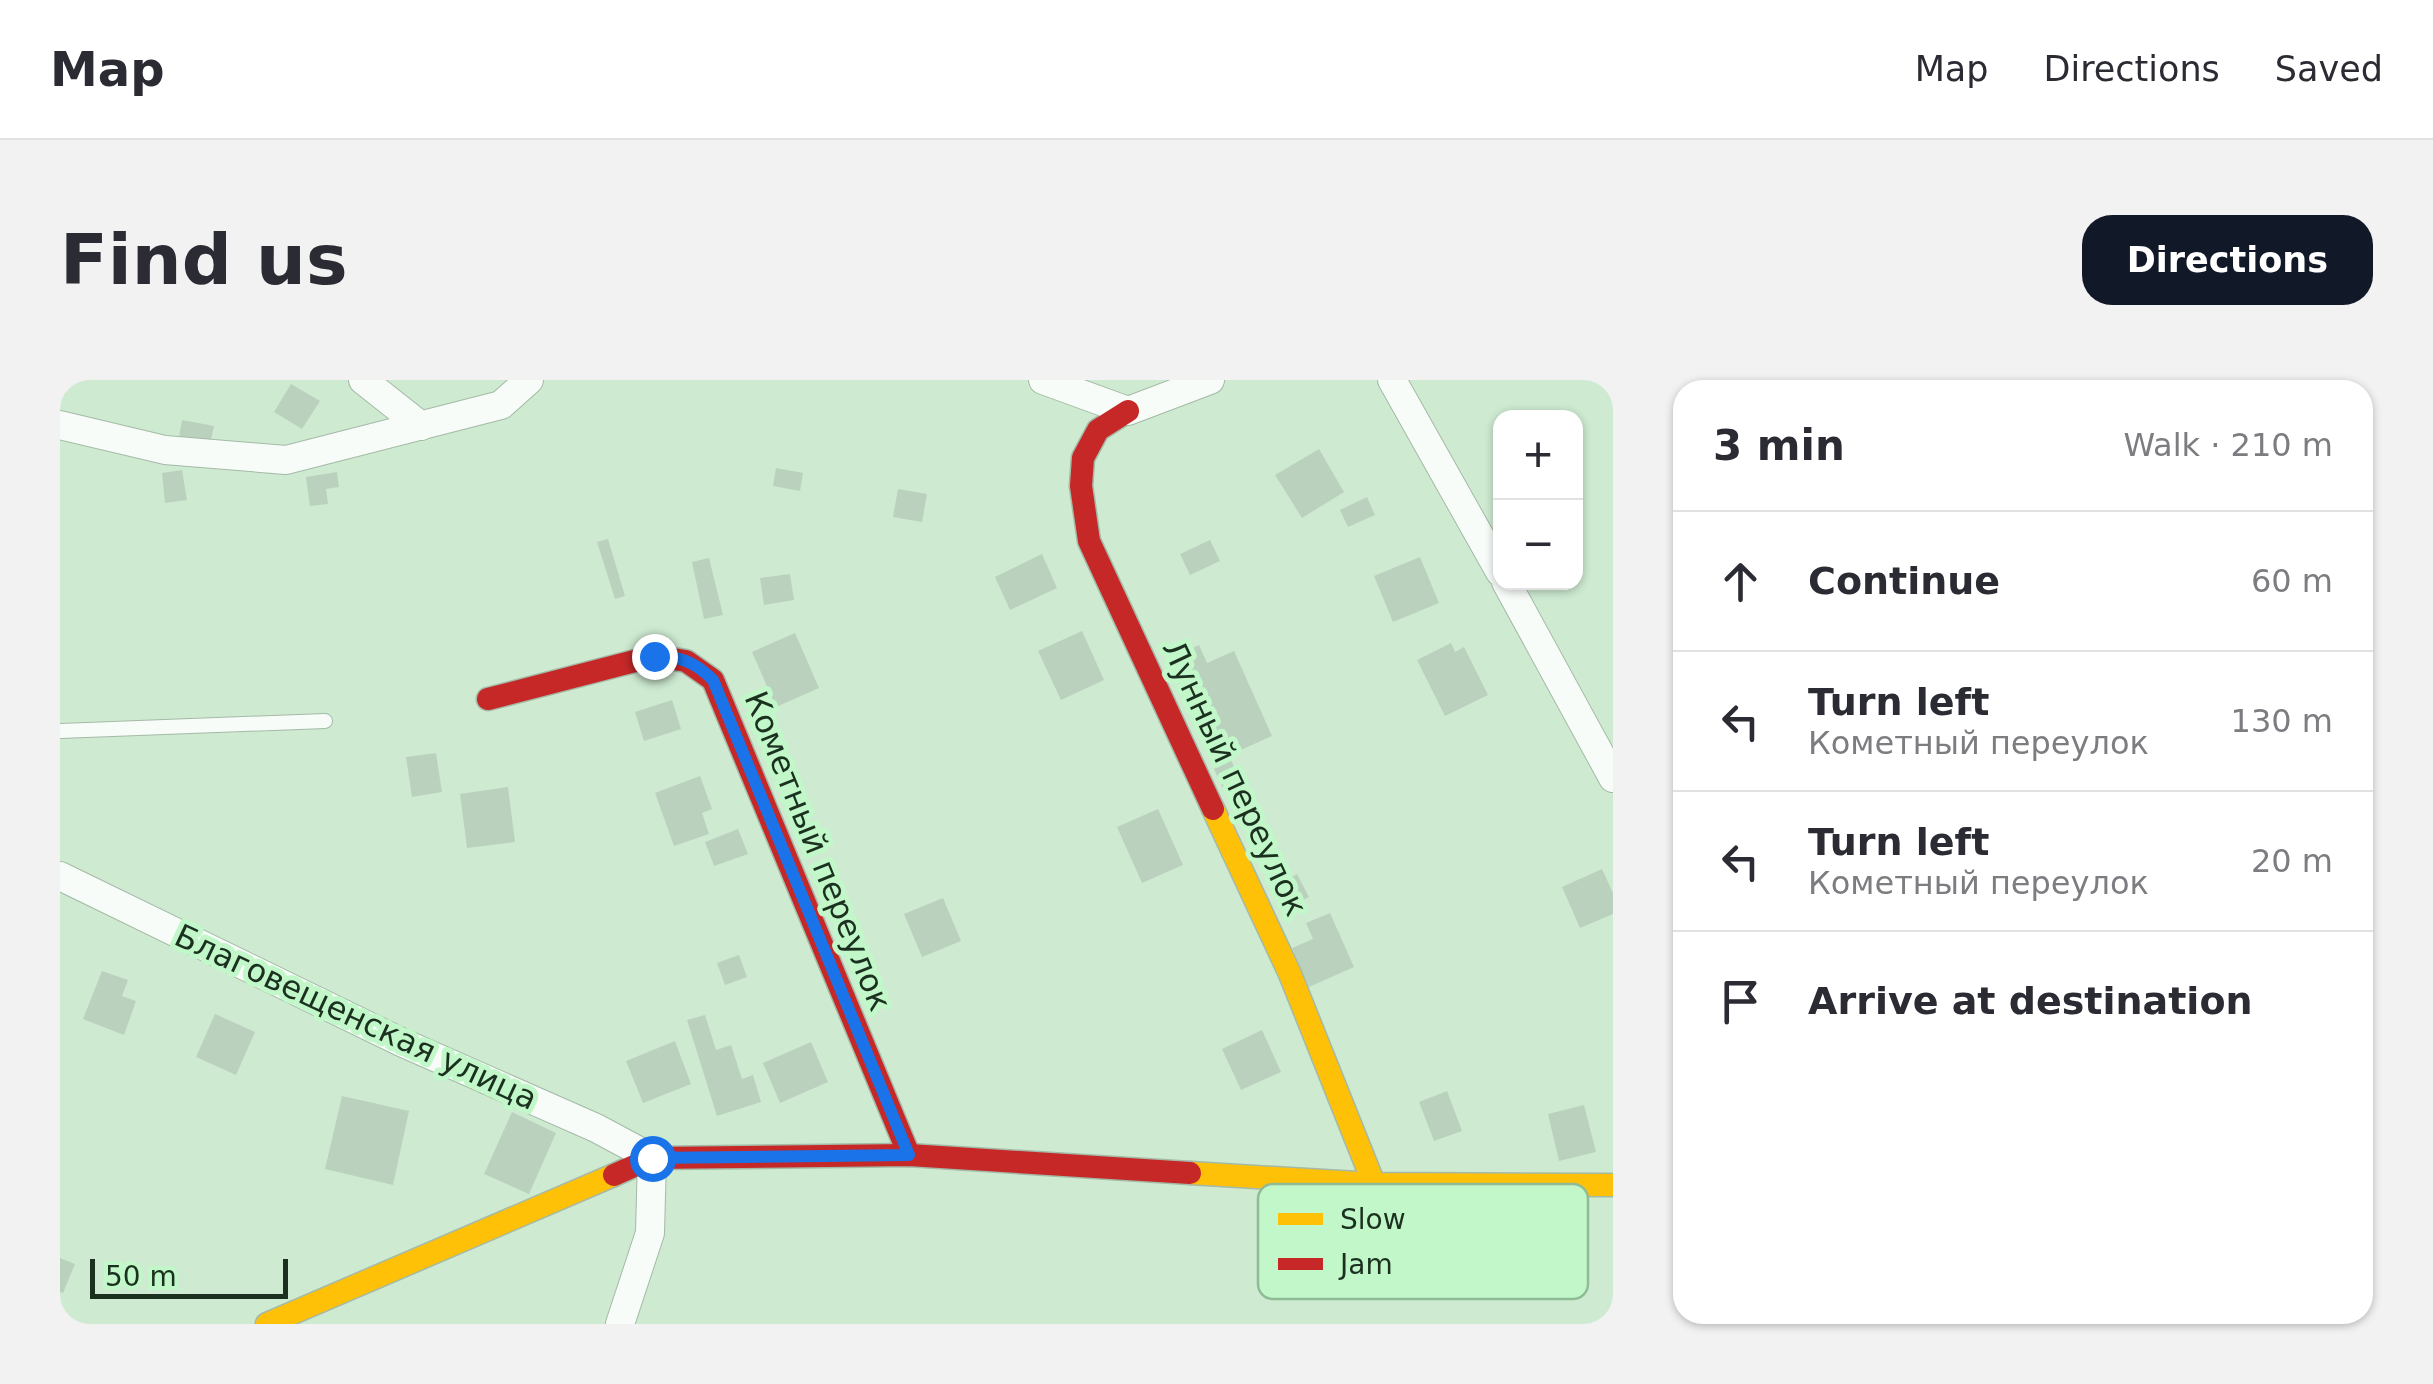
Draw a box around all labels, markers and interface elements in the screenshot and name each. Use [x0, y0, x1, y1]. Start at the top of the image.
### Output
text: Map [50, 41, 165, 97]
text: Map [1915, 49, 1989, 89]
text: Directions [2044, 49, 2220, 89]
text: Saved [2275, 49, 2383, 89]
button: Directions [2082, 215, 2373, 305]
text: Find us [60, 219, 348, 301]
map controls [1493, 410, 1583, 590]
button: + [1493, 410, 1583, 500]
text: 3 min [1713, 421, 1845, 470]
text: Walk · 210 m [2123, 426, 2333, 464]
button: − [1493, 500, 1583, 590]
icon: ahead [1713, 554, 1768, 609]
text: Continue [1808, 559, 2000, 603]
text: 60 m [2251, 562, 2333, 600]
route end [632, 634, 678, 680]
street label: Лунный переулок [1154, 634, 1316, 922]
text: Turn left [1808, 680, 1989, 724]
street label: Кометный переулок [737, 686, 899, 1016]
icon: left [1713, 694, 1768, 749]
text: 130 m [2231, 702, 2333, 740]
text: Кометный переулок [1808, 724, 2149, 762]
text: Turn left [1808, 820, 1989, 864]
icon: left [1713, 834, 1768, 889]
text: 20 m [2251, 842, 2333, 880]
text: Кометный переулок [1808, 864, 2149, 902]
street label: Благовещенская улица [169, 916, 543, 1118]
icon: arrive [1713, 974, 1768, 1029]
text: Arrive at destination [1808, 979, 2253, 1023]
route start [630, 1136, 676, 1182]
legend [1258, 1184, 1588, 1299]
text: Slow [1340, 1203, 1406, 1236]
text: Jam [1338, 1248, 1393, 1281]
scale bar [90, 1254, 288, 1298]
text: 50 m [105, 1260, 177, 1293]

